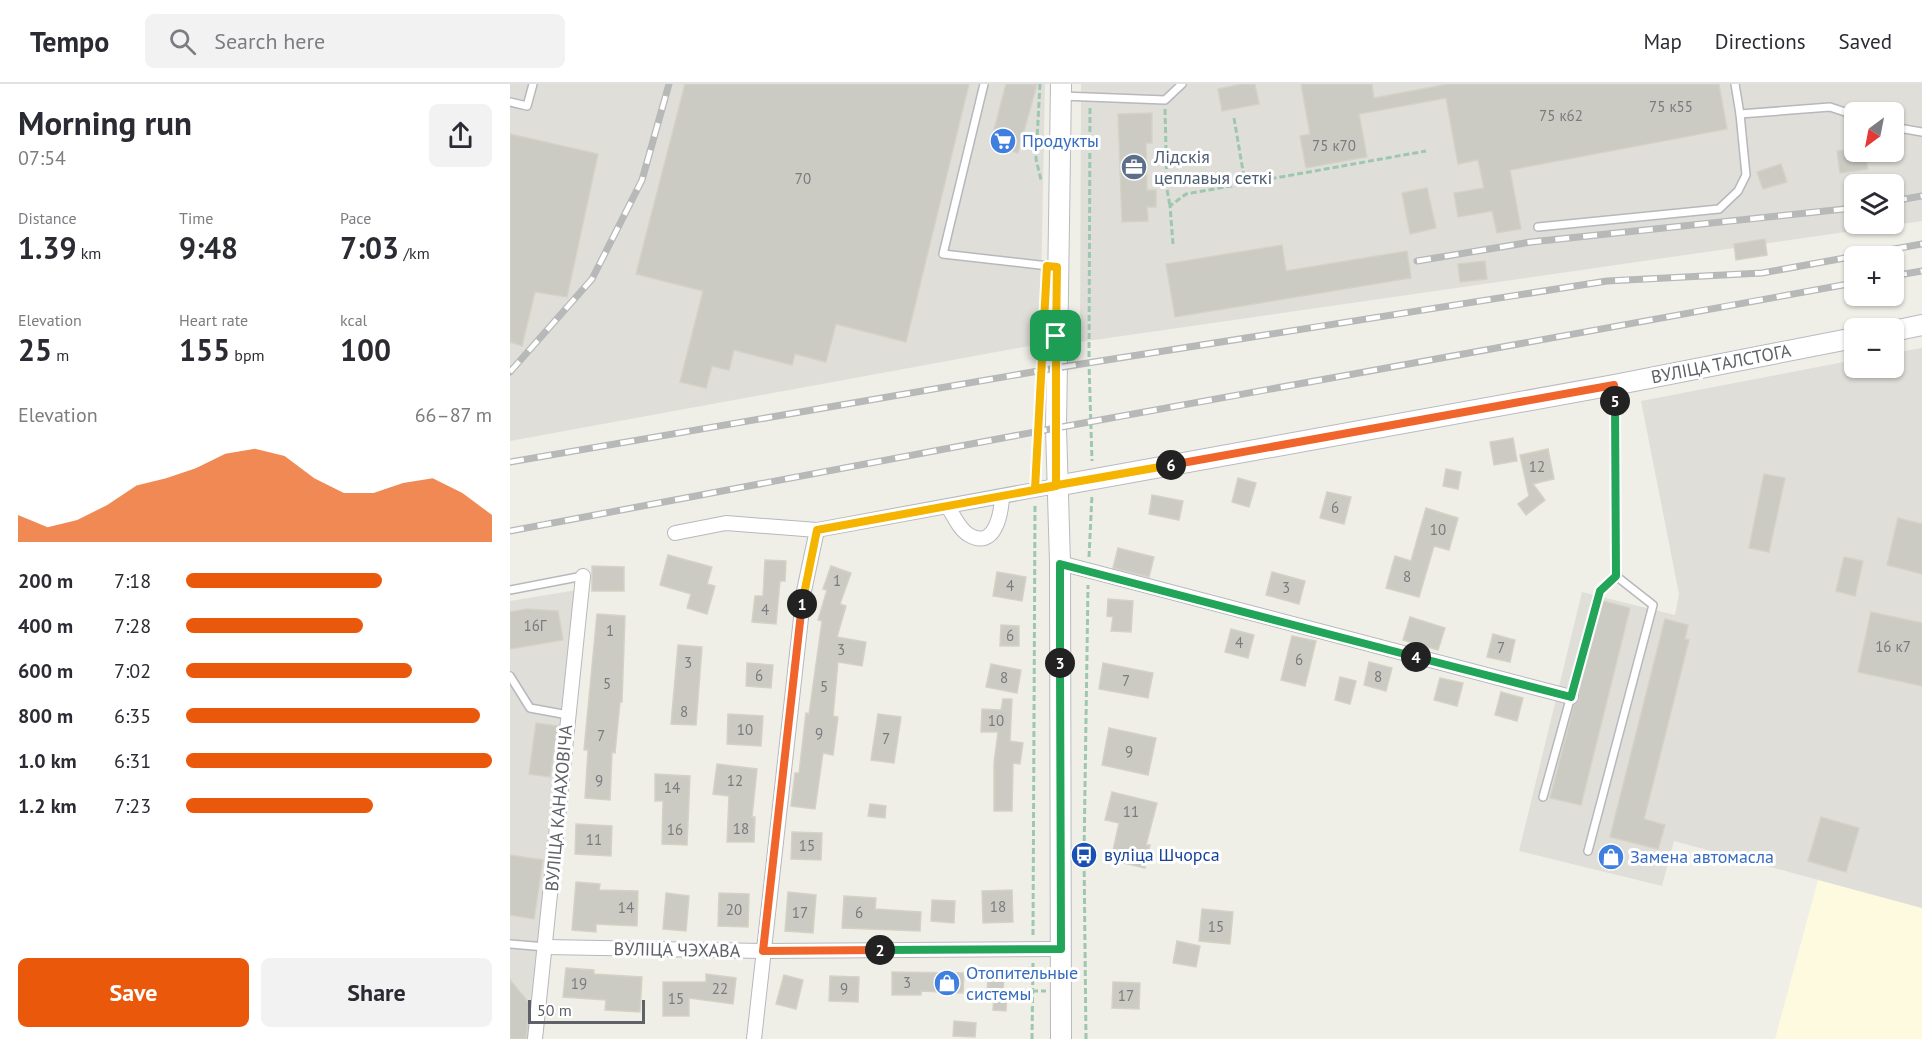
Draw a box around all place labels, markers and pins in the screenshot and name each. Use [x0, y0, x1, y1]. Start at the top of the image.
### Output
supermarket icon: Продукты [988, 126, 1018, 156]
place label: Продукты [1022, 129, 1099, 152]
place label: Лідскія цеплавыя сеткі [1153, 145, 1272, 189]
office icon: Лідскія цеплавыя сеткі [1119, 152, 1149, 182]
pin [1030, 310, 1081, 361]
pin: 5 [1600, 386, 1630, 416]
pin: 6 [1156, 450, 1186, 480]
pin: 1 [787, 589, 817, 619]
pin: 4 [1401, 642, 1431, 672]
pin: 3 [1045, 648, 1075, 678]
bus stop icon: вуліца Шчорса [1069, 840, 1099, 870]
shop icon: Замена автомасла [1596, 842, 1626, 872]
place label: вуліца Шчорса [1104, 843, 1220, 866]
place label: Замена автомасла [1630, 845, 1774, 868]
pin: 2 [865, 935, 895, 965]
place label: Отопительные системы [966, 961, 1078, 1005]
shop icon: Отопительные системы [932, 968, 962, 998]

